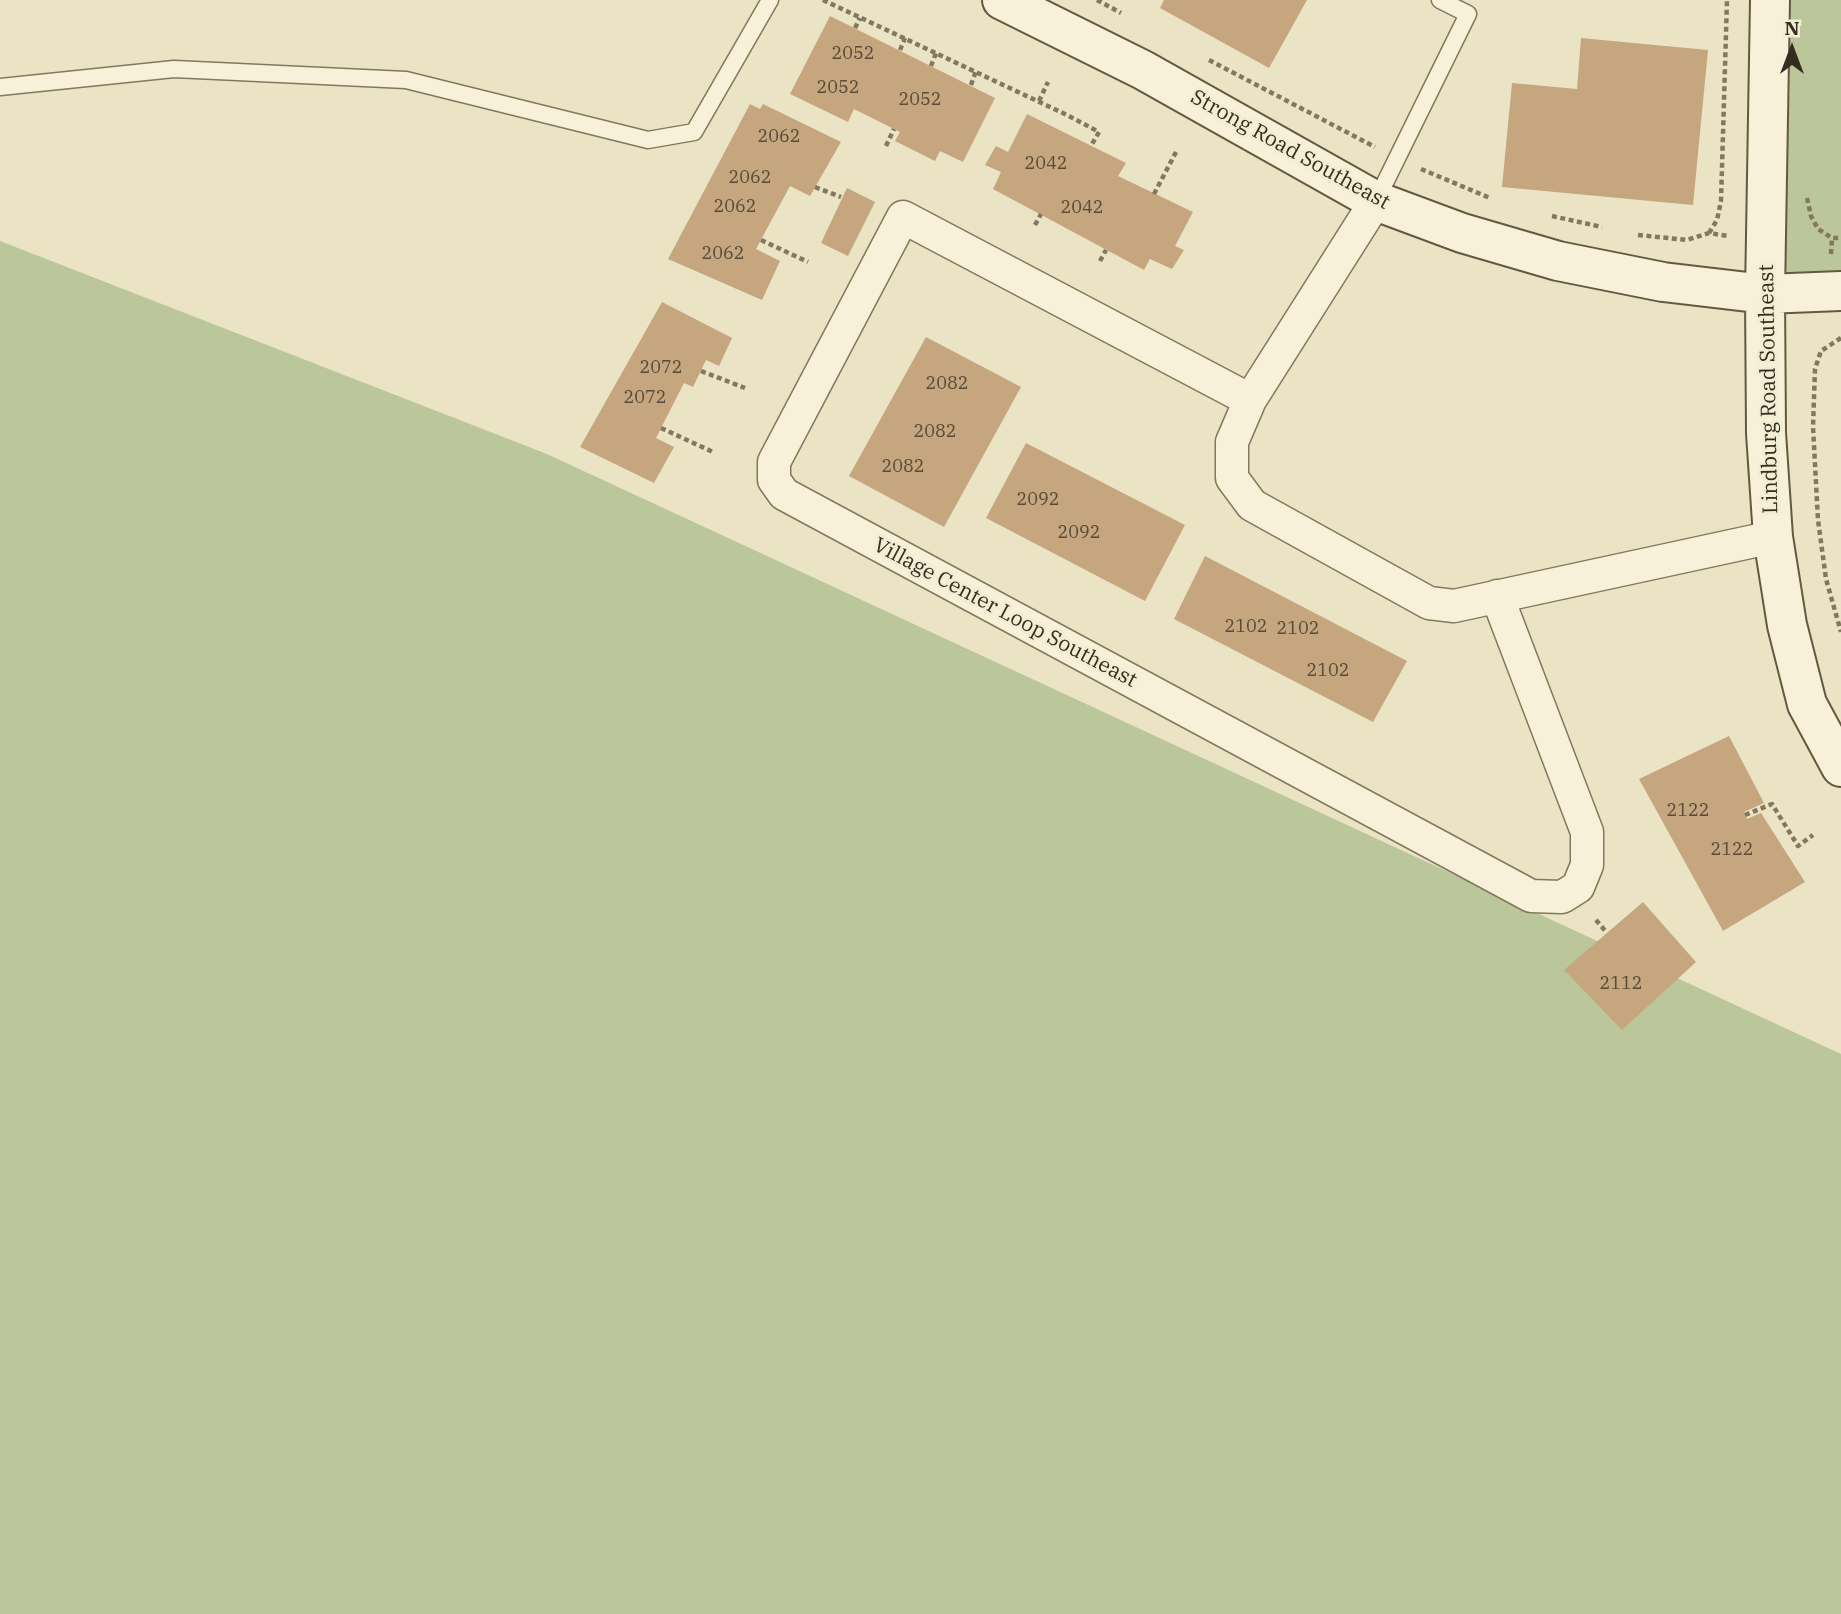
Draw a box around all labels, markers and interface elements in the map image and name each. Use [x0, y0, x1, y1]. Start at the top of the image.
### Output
north arrow [1757, 14, 1827, 84]
text: N [1784, 16, 1800, 40]
house number: 2052 [831, 43, 875, 65]
house number: 2052 [816, 77, 860, 99]
street label: Strong Road Southeast [1186, 85, 1394, 215]
house number: 2052 [898, 89, 942, 111]
house number: 2062 [757, 126, 801, 148]
house number: 2042 [1024, 153, 1068, 175]
house number: 2062 [728, 167, 772, 189]
house number: 2062 [713, 196, 757, 218]
house number: 2042 [1060, 197, 1104, 219]
house number: 2062 [701, 243, 745, 265]
street label: Lindburg Road Southeast [1754, 264, 1784, 514]
house number: 2072 [639, 357, 683, 379]
house number: 2082 [925, 373, 969, 395]
house number: 2072 [623, 387, 667, 409]
house number: 2082 [913, 421, 957, 443]
house number: 2082 [881, 456, 925, 478]
house number: 2092 [1016, 489, 1060, 511]
house number: 2092 [1057, 522, 1101, 544]
street label: Village Center Loop Southeast [869, 533, 1141, 693]
house number: 2102 [1224, 616, 1268, 638]
house number: 2102 [1276, 618, 1320, 640]
house number: 2102 [1306, 660, 1350, 682]
house number: 2122 [1666, 800, 1710, 822]
house number: 2122 [1710, 839, 1754, 861]
house number: 2112 [1599, 973, 1643, 995]

